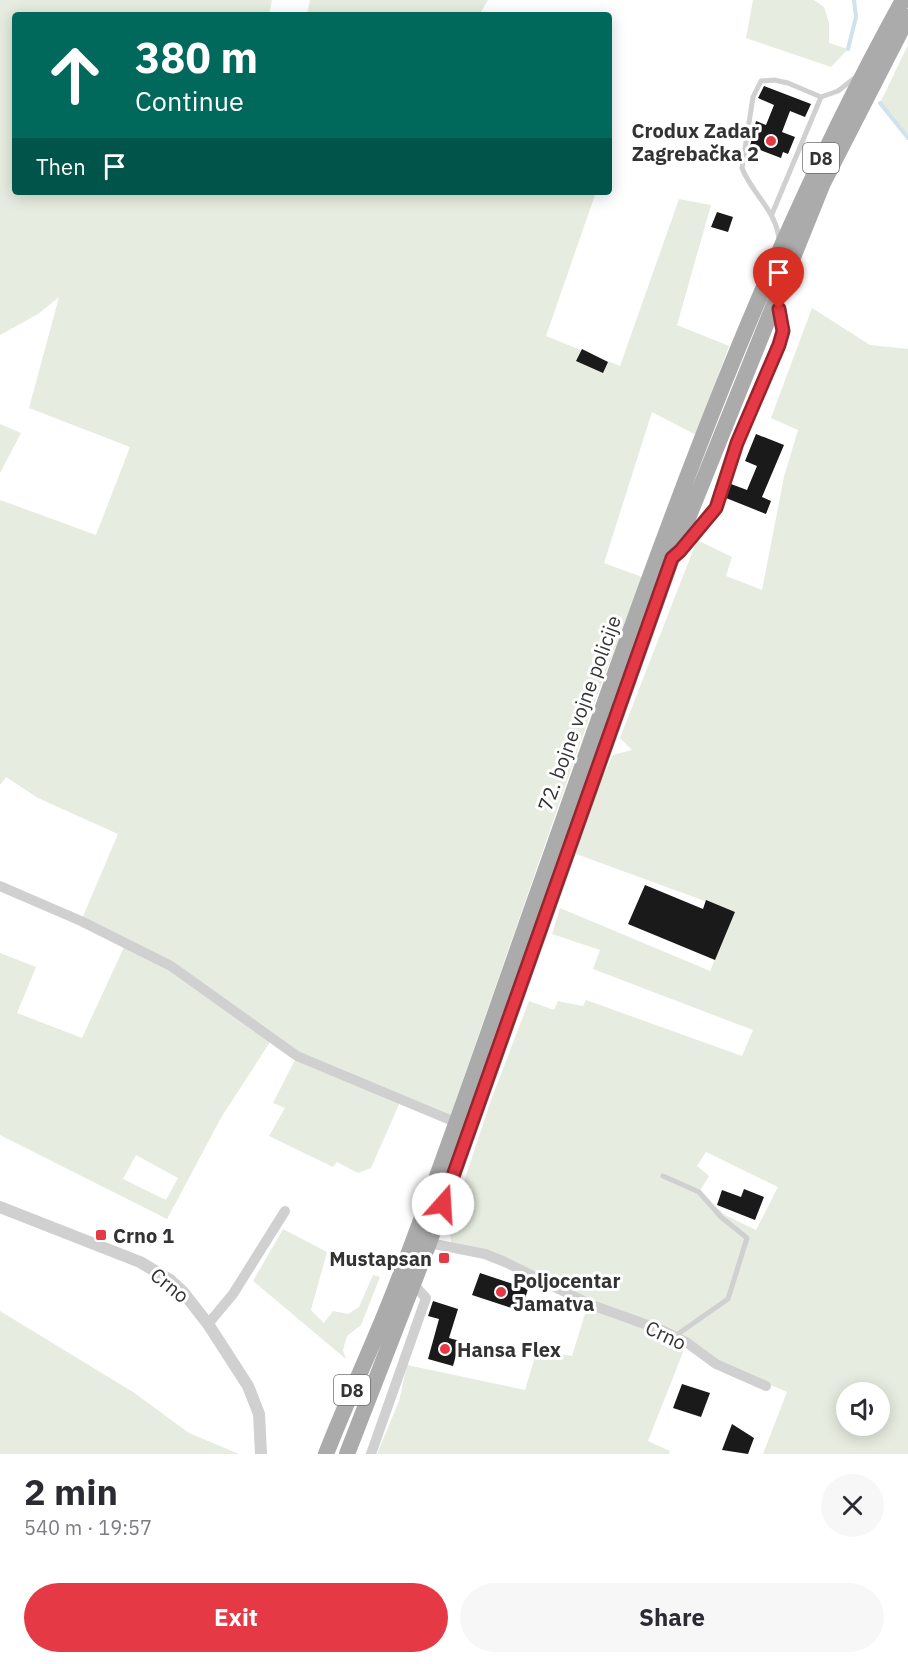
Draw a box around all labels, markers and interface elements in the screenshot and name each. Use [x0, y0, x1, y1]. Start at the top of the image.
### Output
text: 380 m [135, 30, 258, 85]
icon: ahead [36, 36, 114, 114]
text: Continue [135, 83, 244, 118]
place label: Crodux Zadar Zagrebačka 2 [632, 117, 759, 167]
marker: Crodux Zadar Zagrebačka 2 [764, 134, 778, 148]
road number: D8 [803, 143, 839, 173]
icon: arrive [98, 150, 131, 183]
text: Then [36, 152, 86, 181]
pin [753, 247, 804, 309]
icon: arrive [762, 256, 795, 289]
street label: 72. bojne vojne policije [531, 611, 627, 815]
position arrow [411, 1172, 475, 1236]
place label: Crno 1 [113, 1222, 174, 1249]
marker: Crno 1 [94, 1228, 108, 1242]
place label: Mustapsan [329, 1245, 432, 1272]
marker: Mustapsan [437, 1251, 451, 1265]
street label: Crno [145, 1261, 195, 1309]
place label: Poljocentar Jamatva [513, 1267, 621, 1317]
marker: Poljocentar Jamatva [494, 1285, 508, 1299]
street label: Crno [641, 1314, 691, 1356]
place label: Hansa Flex [457, 1336, 561, 1363]
marker: Hansa Flex [438, 1342, 452, 1356]
road number: D8 [334, 1375, 370, 1405]
map controls [836, 1382, 890, 1436]
button: sound [836, 1382, 890, 1436]
text: 2 min [24, 1468, 118, 1515]
button: close [821, 1474, 884, 1537]
text: 540 m · 19:57 [24, 1514, 152, 1541]
button: Exit [24, 1583, 448, 1652]
button: Share [460, 1583, 884, 1652]

